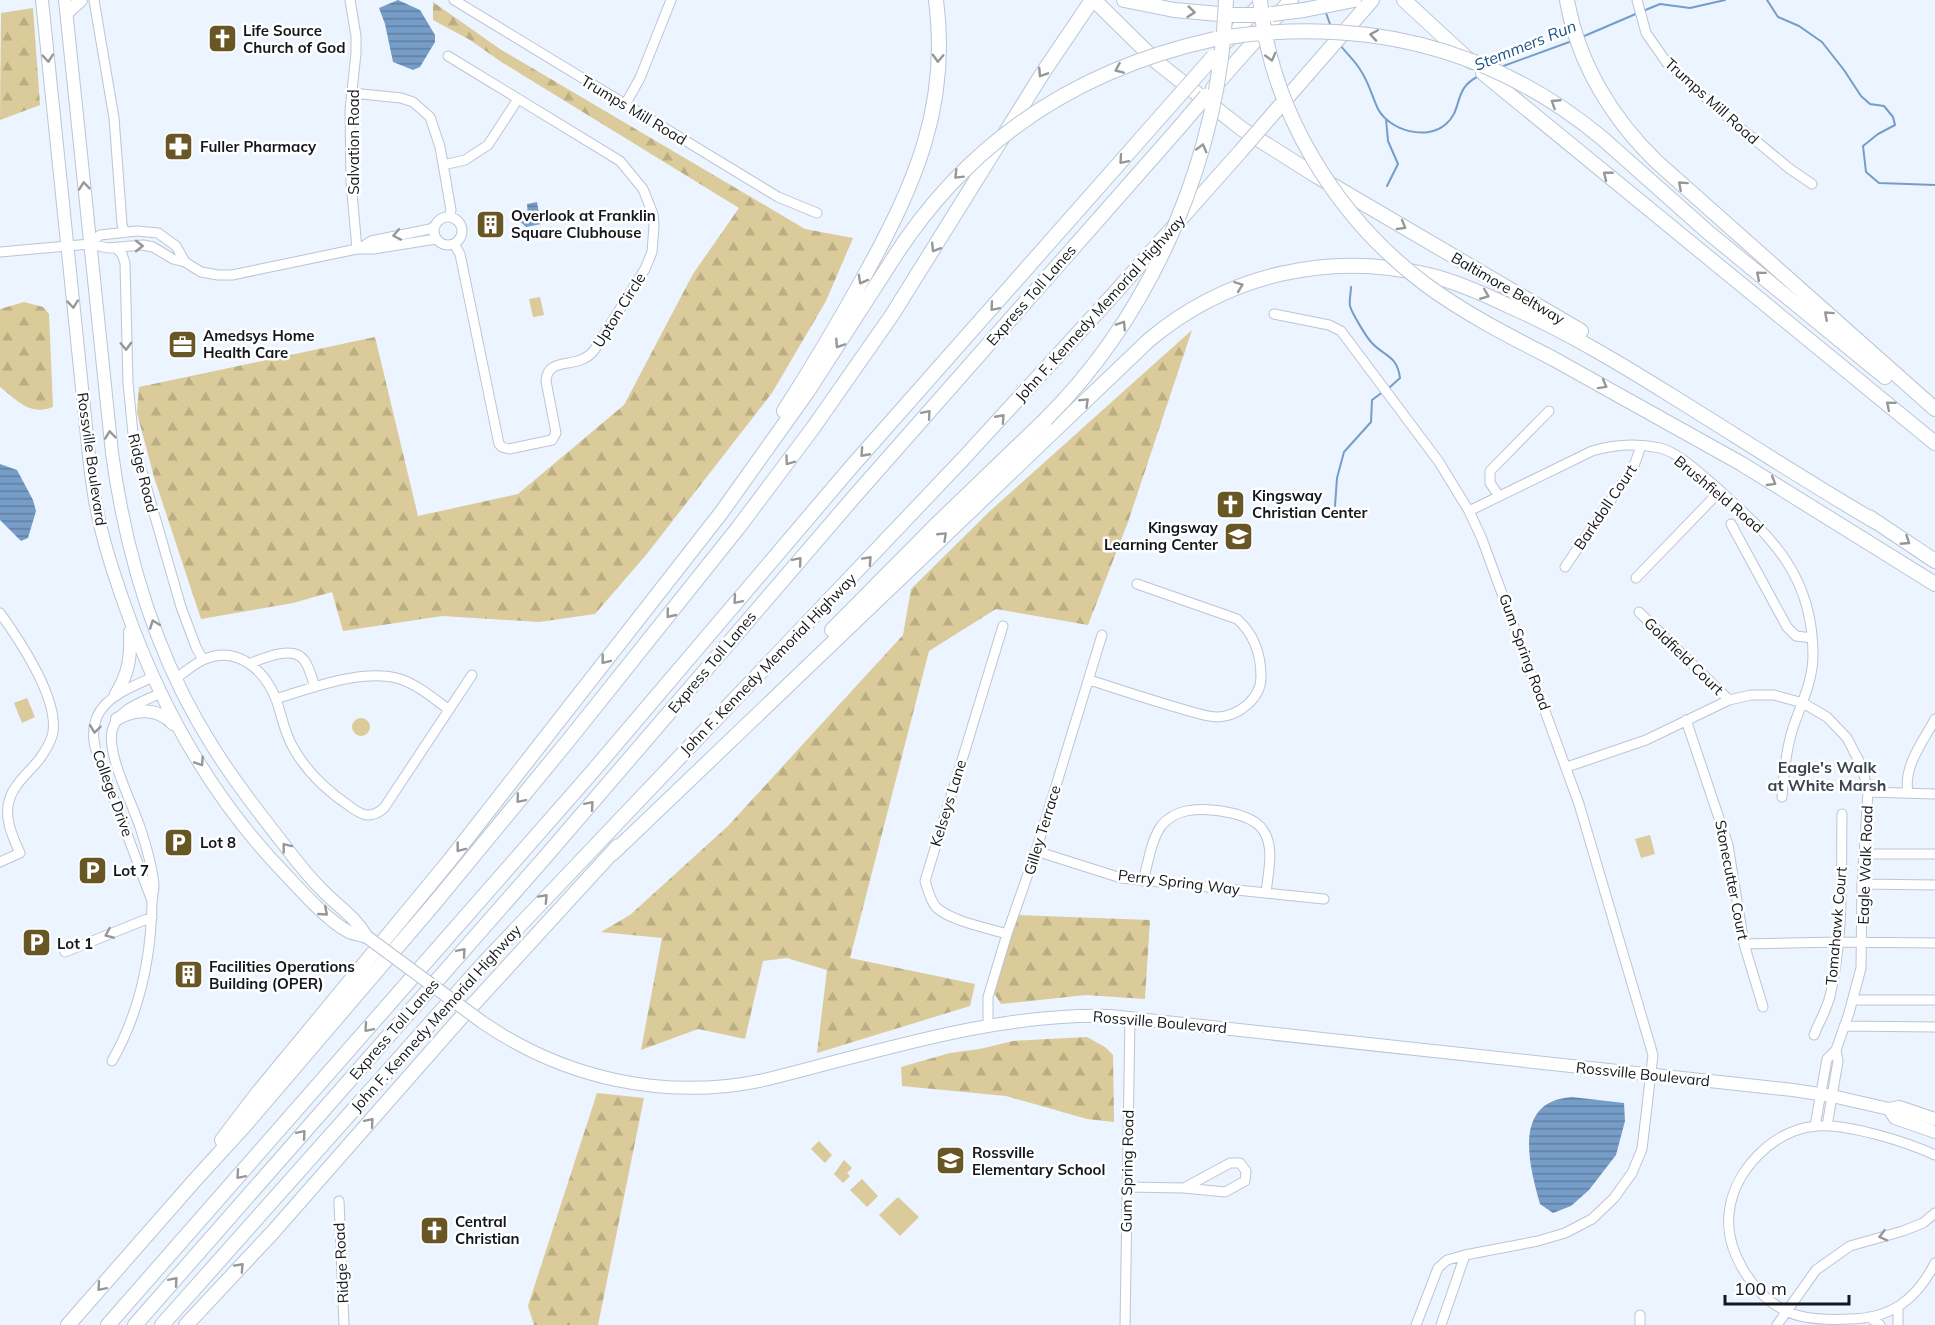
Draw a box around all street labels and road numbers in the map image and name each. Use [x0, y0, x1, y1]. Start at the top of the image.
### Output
street label: Trumps Mill Road [1661, 54, 1763, 148]
street label: Trumps Mill Road [578, 71, 690, 149]
street label: Salvation Road [344, 89, 363, 195]
street label: John F. Kennedy Memorial Highway [1011, 210, 1189, 406]
street label: Express Toll Lanes [982, 241, 1080, 349]
street label: Baltimore Beltway [1448, 248, 1568, 328]
street label: Upton Circle [589, 269, 649, 351]
street label: Rossville Boulevard [73, 391, 111, 527]
street label: Ridge Road [124, 431, 162, 515]
street label: Brushfield Road [1671, 451, 1767, 537]
street label: Barkdoll Court [1569, 461, 1641, 553]
street label: John F. Kennedy Memorial Highway [676, 569, 860, 759]
street label: Gum Spring Road [1495, 591, 1555, 713]
street label: Express Toll Lanes [664, 607, 760, 717]
street label: Goldfield Court [1640, 613, 1728, 699]
street label: College Drive [89, 747, 137, 839]
street label: Kelseys Lane [926, 757, 970, 849]
street label: Gilley Terrace [1019, 783, 1065, 877]
street label: Eagle Walk Road [1853, 805, 1877, 925]
street label: Stonecutter Court [1711, 818, 1753, 942]
street label: Perry Spring Way [1117, 865, 1241, 899]
street label: Tomahawk Court [1821, 866, 1851, 986]
street label: John F. Kennedy Memorial Highway [347, 920, 525, 1116]
street label: Express Toll Lanes [345, 975, 443, 1083]
street label: Rossville Boulevard [1092, 1007, 1228, 1037]
street label: Rossville Boulevard [1575, 1058, 1711, 1090]
street label: Gum Spring Road [1116, 1110, 1138, 1232]
street label: Ridge Road [329, 1222, 353, 1304]

